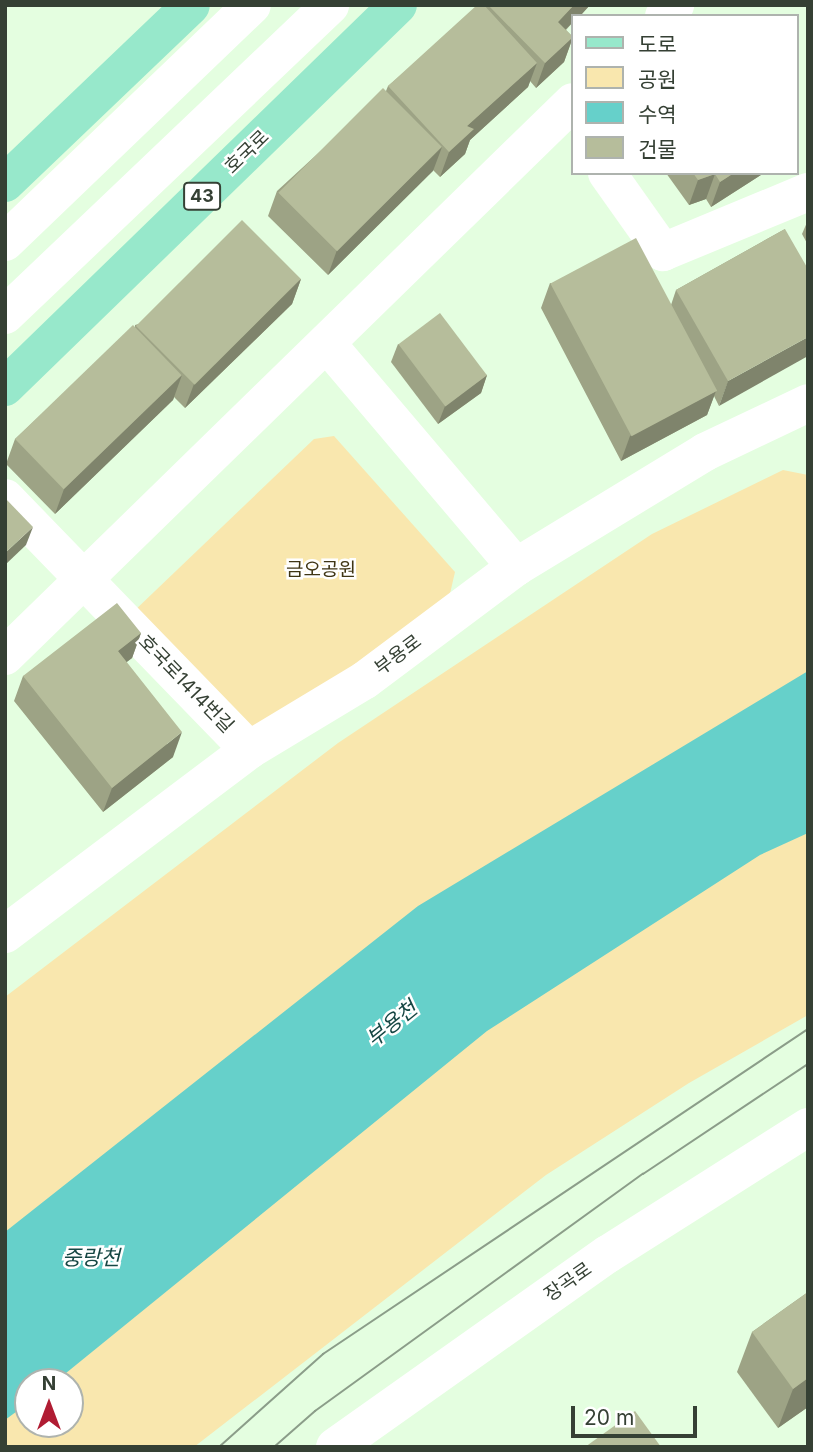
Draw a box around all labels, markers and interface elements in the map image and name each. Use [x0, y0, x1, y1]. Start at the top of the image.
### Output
legend [572, 14, 799, 175]
text: 도로 [638, 32, 677, 57]
text: 공원 [638, 67, 677, 92]
text: 수역 [638, 102, 677, 127]
street label: 호국로 [220, 126, 274, 178]
text: 건물 [638, 137, 677, 162]
road number: 43 [183, 182, 221, 210]
park label: 금오공원 [286, 559, 356, 581]
street label: 호국로1414번길 [134, 630, 238, 738]
street label: 부용로 [370, 630, 426, 680]
water label: 부용천 [362, 996, 422, 1052]
water label: 중랑천 [62, 1245, 120, 1271]
street label: 장곡로 [540, 1258, 596, 1306]
north arrow [14, 1368, 84, 1438]
text: N [42, 1372, 56, 1395]
scale bar [575, 1392, 701, 1436]
text: 20 m [584, 1405, 634, 1430]

